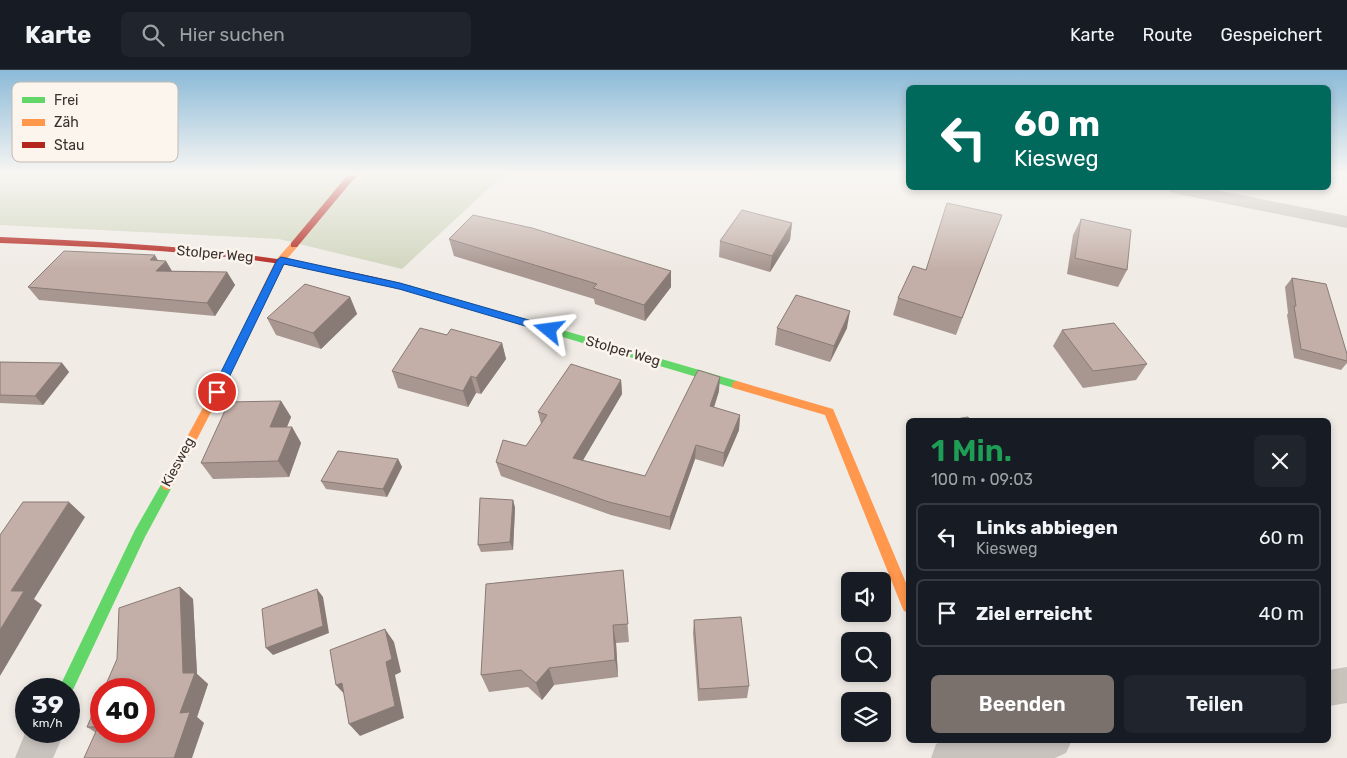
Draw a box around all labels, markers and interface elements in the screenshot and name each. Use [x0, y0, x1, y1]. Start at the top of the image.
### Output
search box [121, 12, 471, 57]
text: Karte [25, 21, 91, 49]
icon: search [139, 21, 167, 49]
text: Hier suchen [179, 23, 285, 46]
text: Karte [1070, 24, 1114, 46]
text: Route [1142, 24, 1192, 46]
text: Gespeichert [1220, 24, 1322, 46]
legend [12, 82, 178, 162]
text: Frei [54, 92, 78, 109]
text: 60 m [1014, 103, 1100, 145]
icon: left [931, 105, 996, 170]
text: Zäh [54, 114, 79, 131]
text: Stau [54, 137, 84, 154]
text: Kiesweg [1014, 145, 1099, 172]
street label: Stolper Weg [176, 242, 254, 266]
position arrow [522, 303, 574, 355]
street label: Stolper Weg [584, 332, 662, 370]
pin [196, 371, 238, 413]
icon: arrive [203, 378, 231, 406]
text: 1 Min. [931, 433, 1012, 469]
street label: Kiesweg [158, 434, 198, 490]
button: close [1254, 435, 1306, 487]
text: 100 m · 09:03 [931, 470, 1033, 489]
text: Links abbiegen [976, 516, 1118, 539]
icon: left [933, 523, 961, 551]
text: 60 m [1259, 526, 1304, 549]
text: Kiesweg [976, 539, 1038, 558]
map controls [841, 572, 891, 742]
button: sound [841, 572, 891, 622]
icon: arrive [933, 599, 961, 627]
text: Ziel erreicht [976, 602, 1092, 625]
text: 40 m [1259, 602, 1304, 625]
button: search [841, 632, 891, 682]
button: Beenden [931, 675, 1114, 733]
button: Teilen [1124, 675, 1306, 733]
speed limit sign: 40 [90, 678, 155, 743]
text: 39 [31, 690, 64, 719]
button: layers [841, 692, 891, 742]
text: km/h [33, 716, 62, 730]

